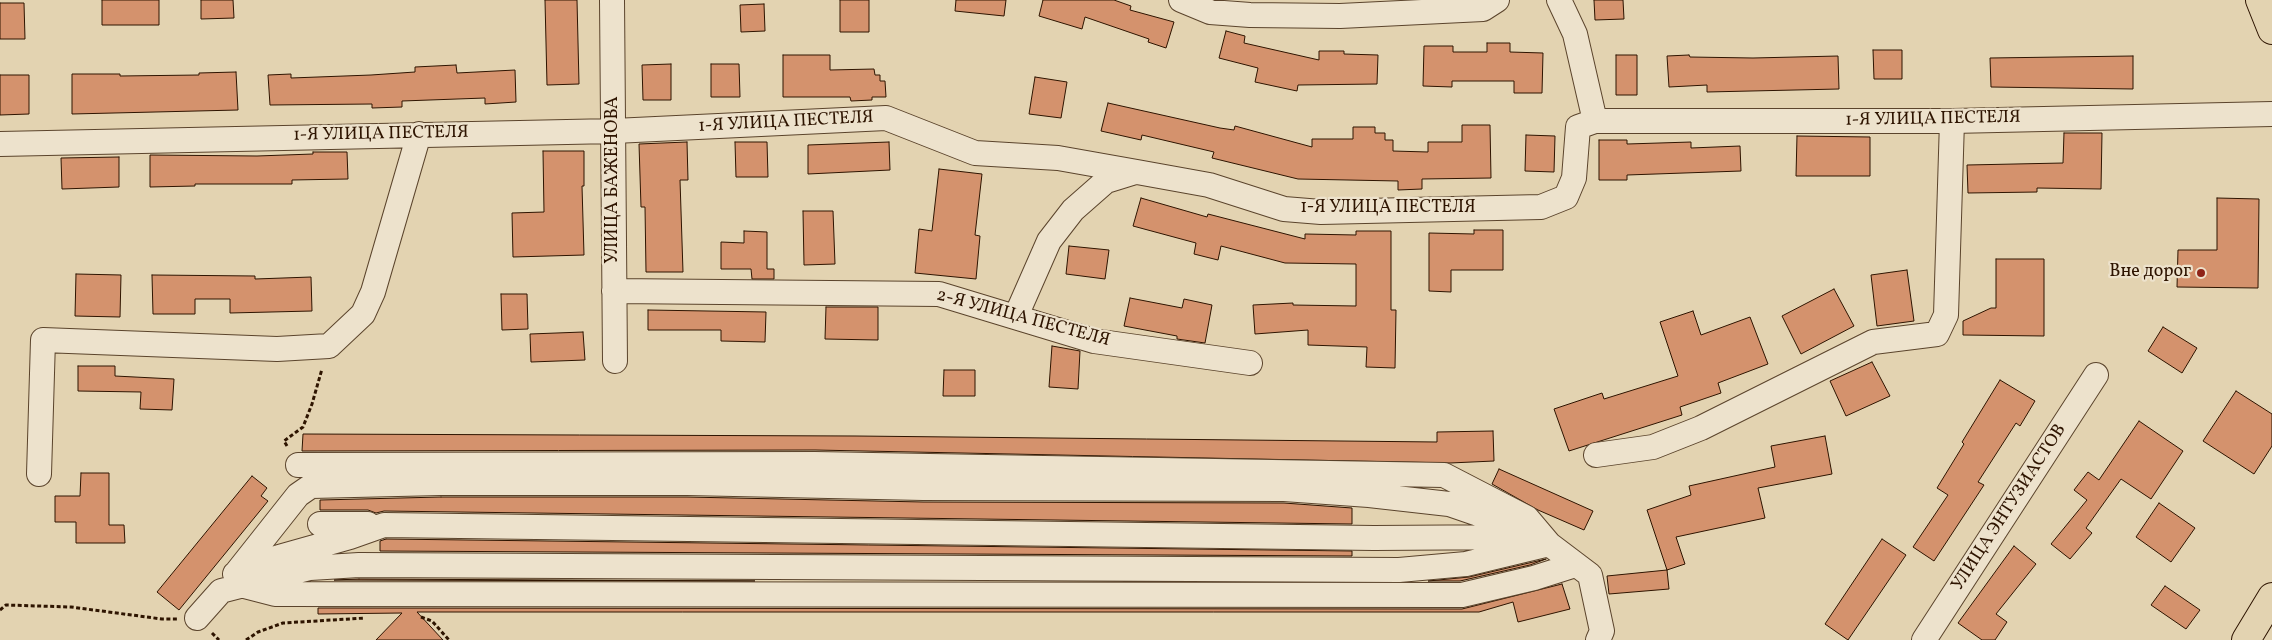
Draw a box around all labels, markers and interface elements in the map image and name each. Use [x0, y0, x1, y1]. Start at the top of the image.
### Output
street label: УЛИЦА БАЖЕНОВА [603, 96, 625, 264]
street label: 1-Я УЛИЦА ПЕСТЕЛЯ [698, 108, 874, 138]
street label: 1-Я УЛИЦА ПЕСТЕЛЯ [1845, 108, 2021, 132]
street label: 1-Я УЛИЦА ПЕСТЕЛЯ [293, 123, 469, 147]
street label: 1-Я УЛИЦА ПЕСТЕЛЯ [1300, 198, 1476, 220]
place label: Вне дорог [2109, 262, 2191, 284]
marker: Вне дорог [2195, 267, 2207, 279]
street label: 2-Я УЛИЦА ПЕСТЕЛЯ [934, 285, 1112, 353]
street label: УЛИЦА ЭНТУЗИАСТОВ [1948, 421, 2072, 595]

